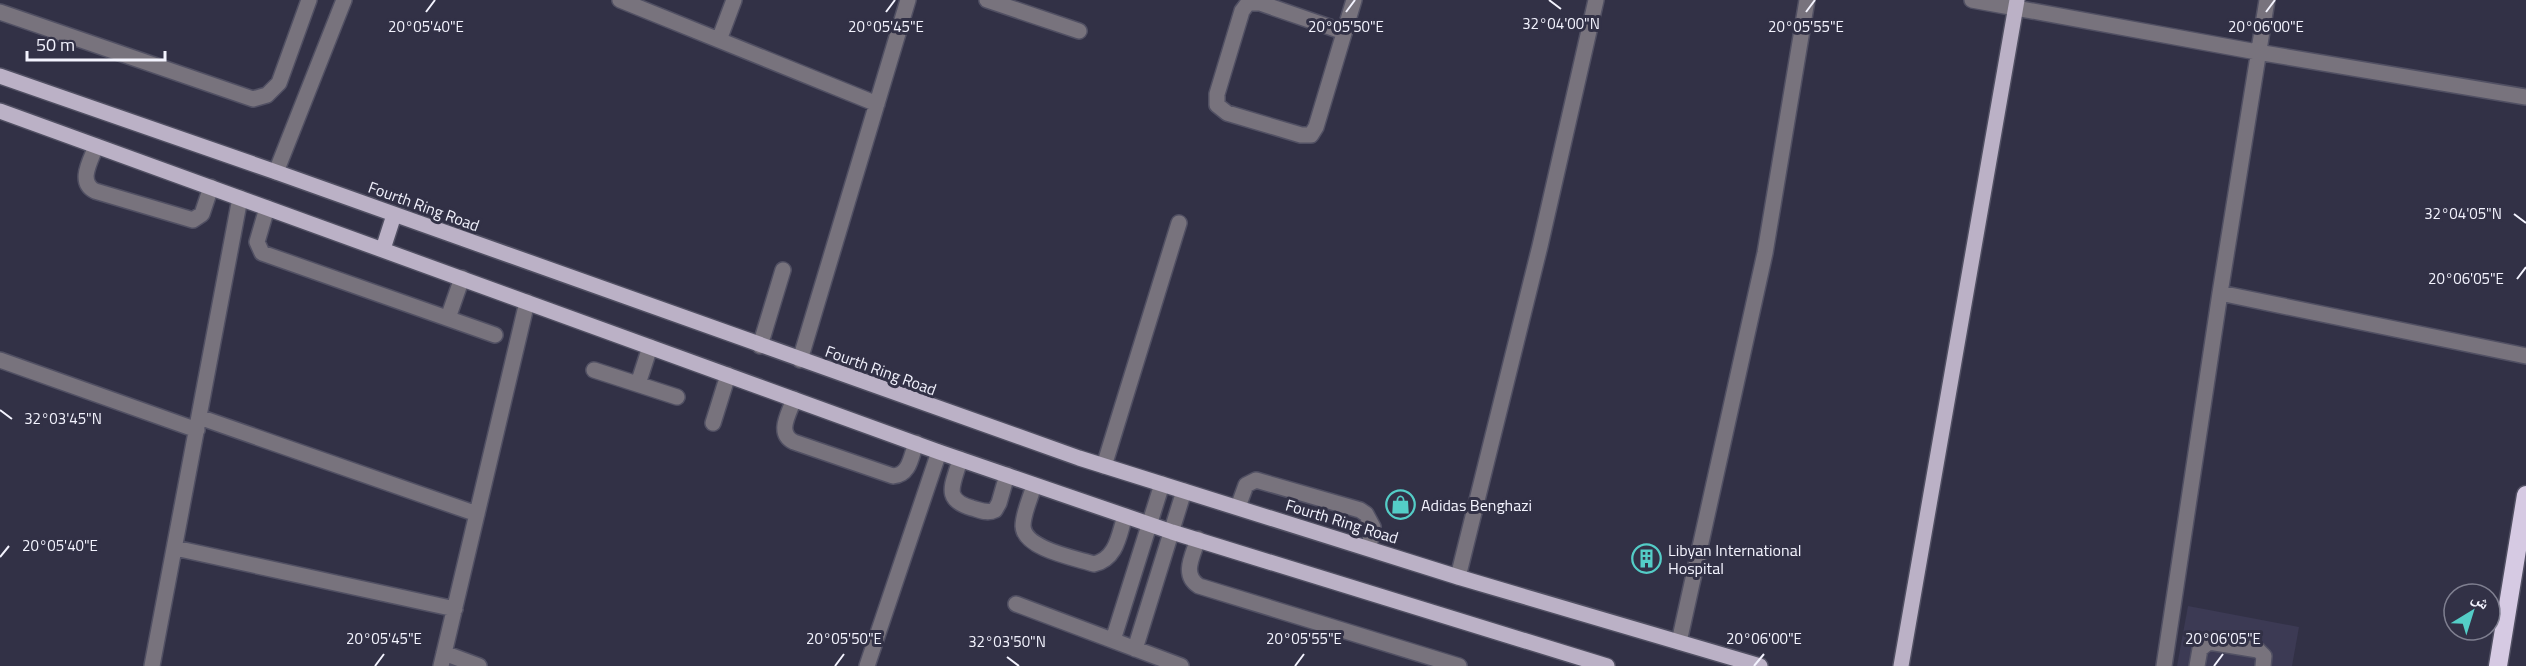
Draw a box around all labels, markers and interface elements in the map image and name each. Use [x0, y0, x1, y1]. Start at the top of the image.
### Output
text: 32°04'00"N [1522, 12, 1600, 35]
text: 20°05'40"E [388, 15, 464, 38]
text: 20°05'45"E [848, 15, 924, 38]
text: 20°05'50"E [1308, 15, 1384, 38]
text: 20°05'55"E [1768, 15, 1844, 38]
text: 20°06'00"E [2228, 15, 2304, 38]
scale bar [27, 24, 165, 62]
text: 50 m [36, 31, 75, 58]
street label: Fourth Ring Road [365, 175, 483, 237]
text: 32°04'05"N [2424, 202, 2502, 225]
text: 20°06'05"E [2428, 267, 2504, 290]
street label: Fourth Ring Road [822, 339, 940, 401]
text: 32°03'45"N [24, 407, 102, 430]
shop icon: Adidas Benghazi [1384, 489, 1416, 521]
street label: Fourth Ring Road [1283, 492, 1401, 550]
place label: Adidas Benghazi [1421, 493, 1532, 517]
text: 20°05'40"E [22, 534, 98, 557]
place label: Libyan International Hospital [1668, 538, 1801, 580]
building icon: Libyan International Hospital [1631, 543, 1663, 575]
north arrow [2442, 582, 2502, 642]
text: ش [2467, 585, 2495, 615]
text: 20°05'45"E [346, 627, 422, 650]
text: 20°05'50"E [806, 627, 882, 650]
text: 20°05'55"E [1266, 627, 1342, 650]
text: 20°06'00"E [1726, 627, 1802, 650]
text: 20°06'05"E [2185, 627, 2261, 650]
text: 32°03'50"N [968, 630, 1046, 653]

